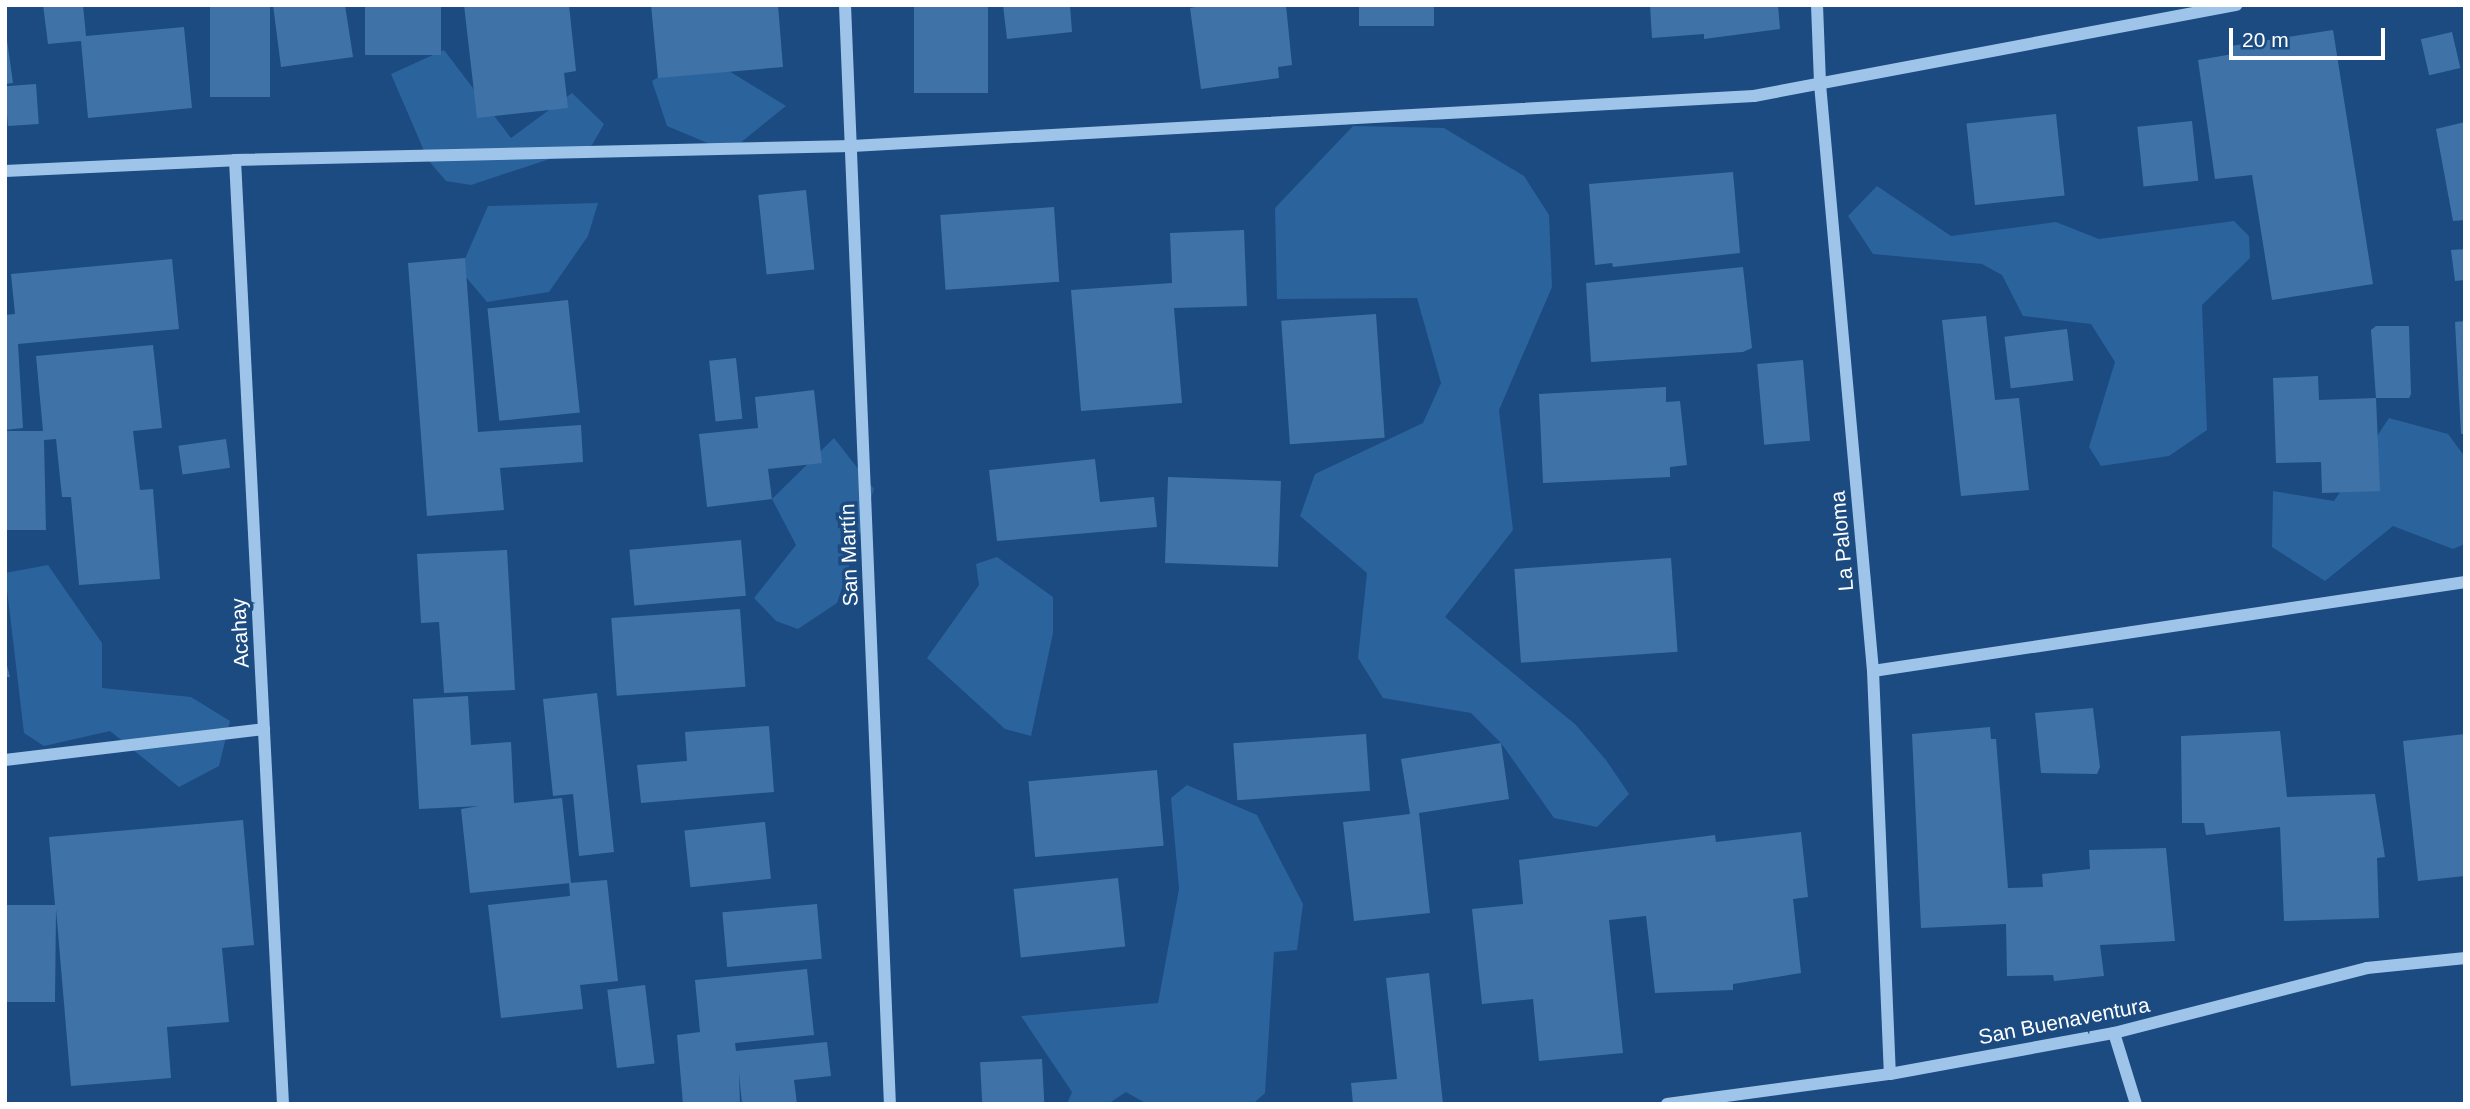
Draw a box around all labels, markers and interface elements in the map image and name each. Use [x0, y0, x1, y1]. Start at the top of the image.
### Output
scale bar [2232, 14, 2388, 58]
text: 20 m [2242, 28, 2289, 51]
street label: La Paloma [1825, 490, 1859, 592]
street label: San Martín [835, 503, 863, 607]
street label: Acahay [226, 597, 254, 669]
street label: San Buenaventura [1976, 992, 2152, 1050]

